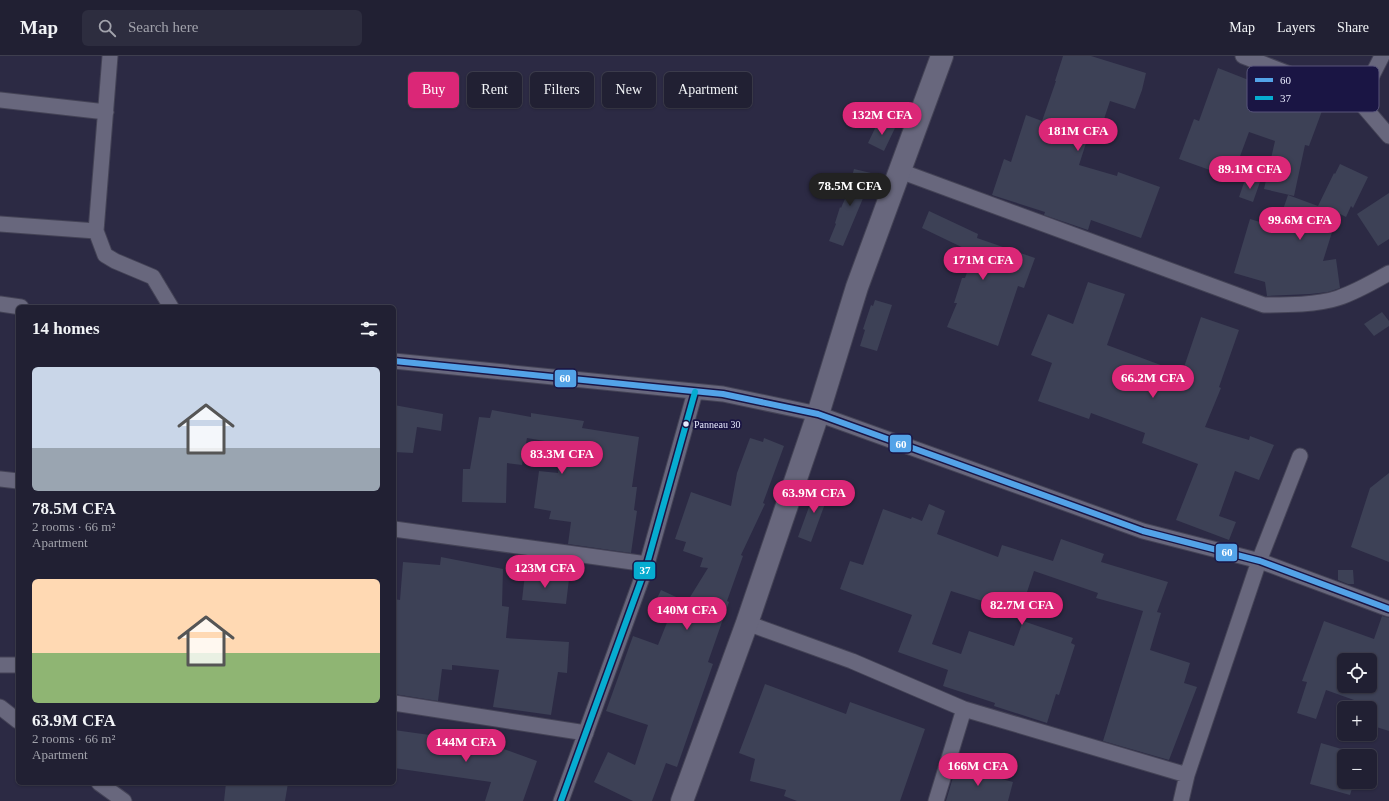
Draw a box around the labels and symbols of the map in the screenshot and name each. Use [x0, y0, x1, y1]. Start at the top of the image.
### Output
legend [1247, 66, 1379, 112]
text: 60 [1280, 74, 1292, 86]
text: 37 [1280, 92, 1292, 104]
pin: 132M CFA [841, 102, 923, 136]
pin: 181M CFA [1037, 118, 1119, 152]
pin: 89.1M CFA [1204, 156, 1296, 190]
pin: 78.5M CFA [804, 173, 896, 207]
pin: 99.6M CFA [1254, 207, 1346, 241]
pin: 171M CFA [942, 247, 1024, 281]
pin: 66.2M CFA [1107, 365, 1199, 399]
line badge: 60 [554, 369, 577, 388]
text: 60 [560, 372, 571, 384]
marker: Panneau 30 [681, 419, 691, 429]
place label: Panneau 30 [694, 419, 740, 430]
line badge: 60 [889, 434, 912, 453]
text: 60 [896, 438, 907, 450]
pin: 83.3M CFA [516, 441, 608, 475]
pin: 63.9M CFA [768, 480, 860, 514]
line badge: 60 [1215, 543, 1238, 562]
text: 60 [1222, 546, 1233, 558]
pin: 123M CFA [504, 555, 586, 589]
line badge: 37 [633, 561, 656, 580]
text: 37 [640, 564, 651, 576]
pin: 82.7M CFA [976, 592, 1068, 626]
pin: 140M CFA [646, 597, 728, 631]
pin: 144M CFA [425, 729, 507, 763]
pin: 166M CFA [937, 753, 1019, 787]

